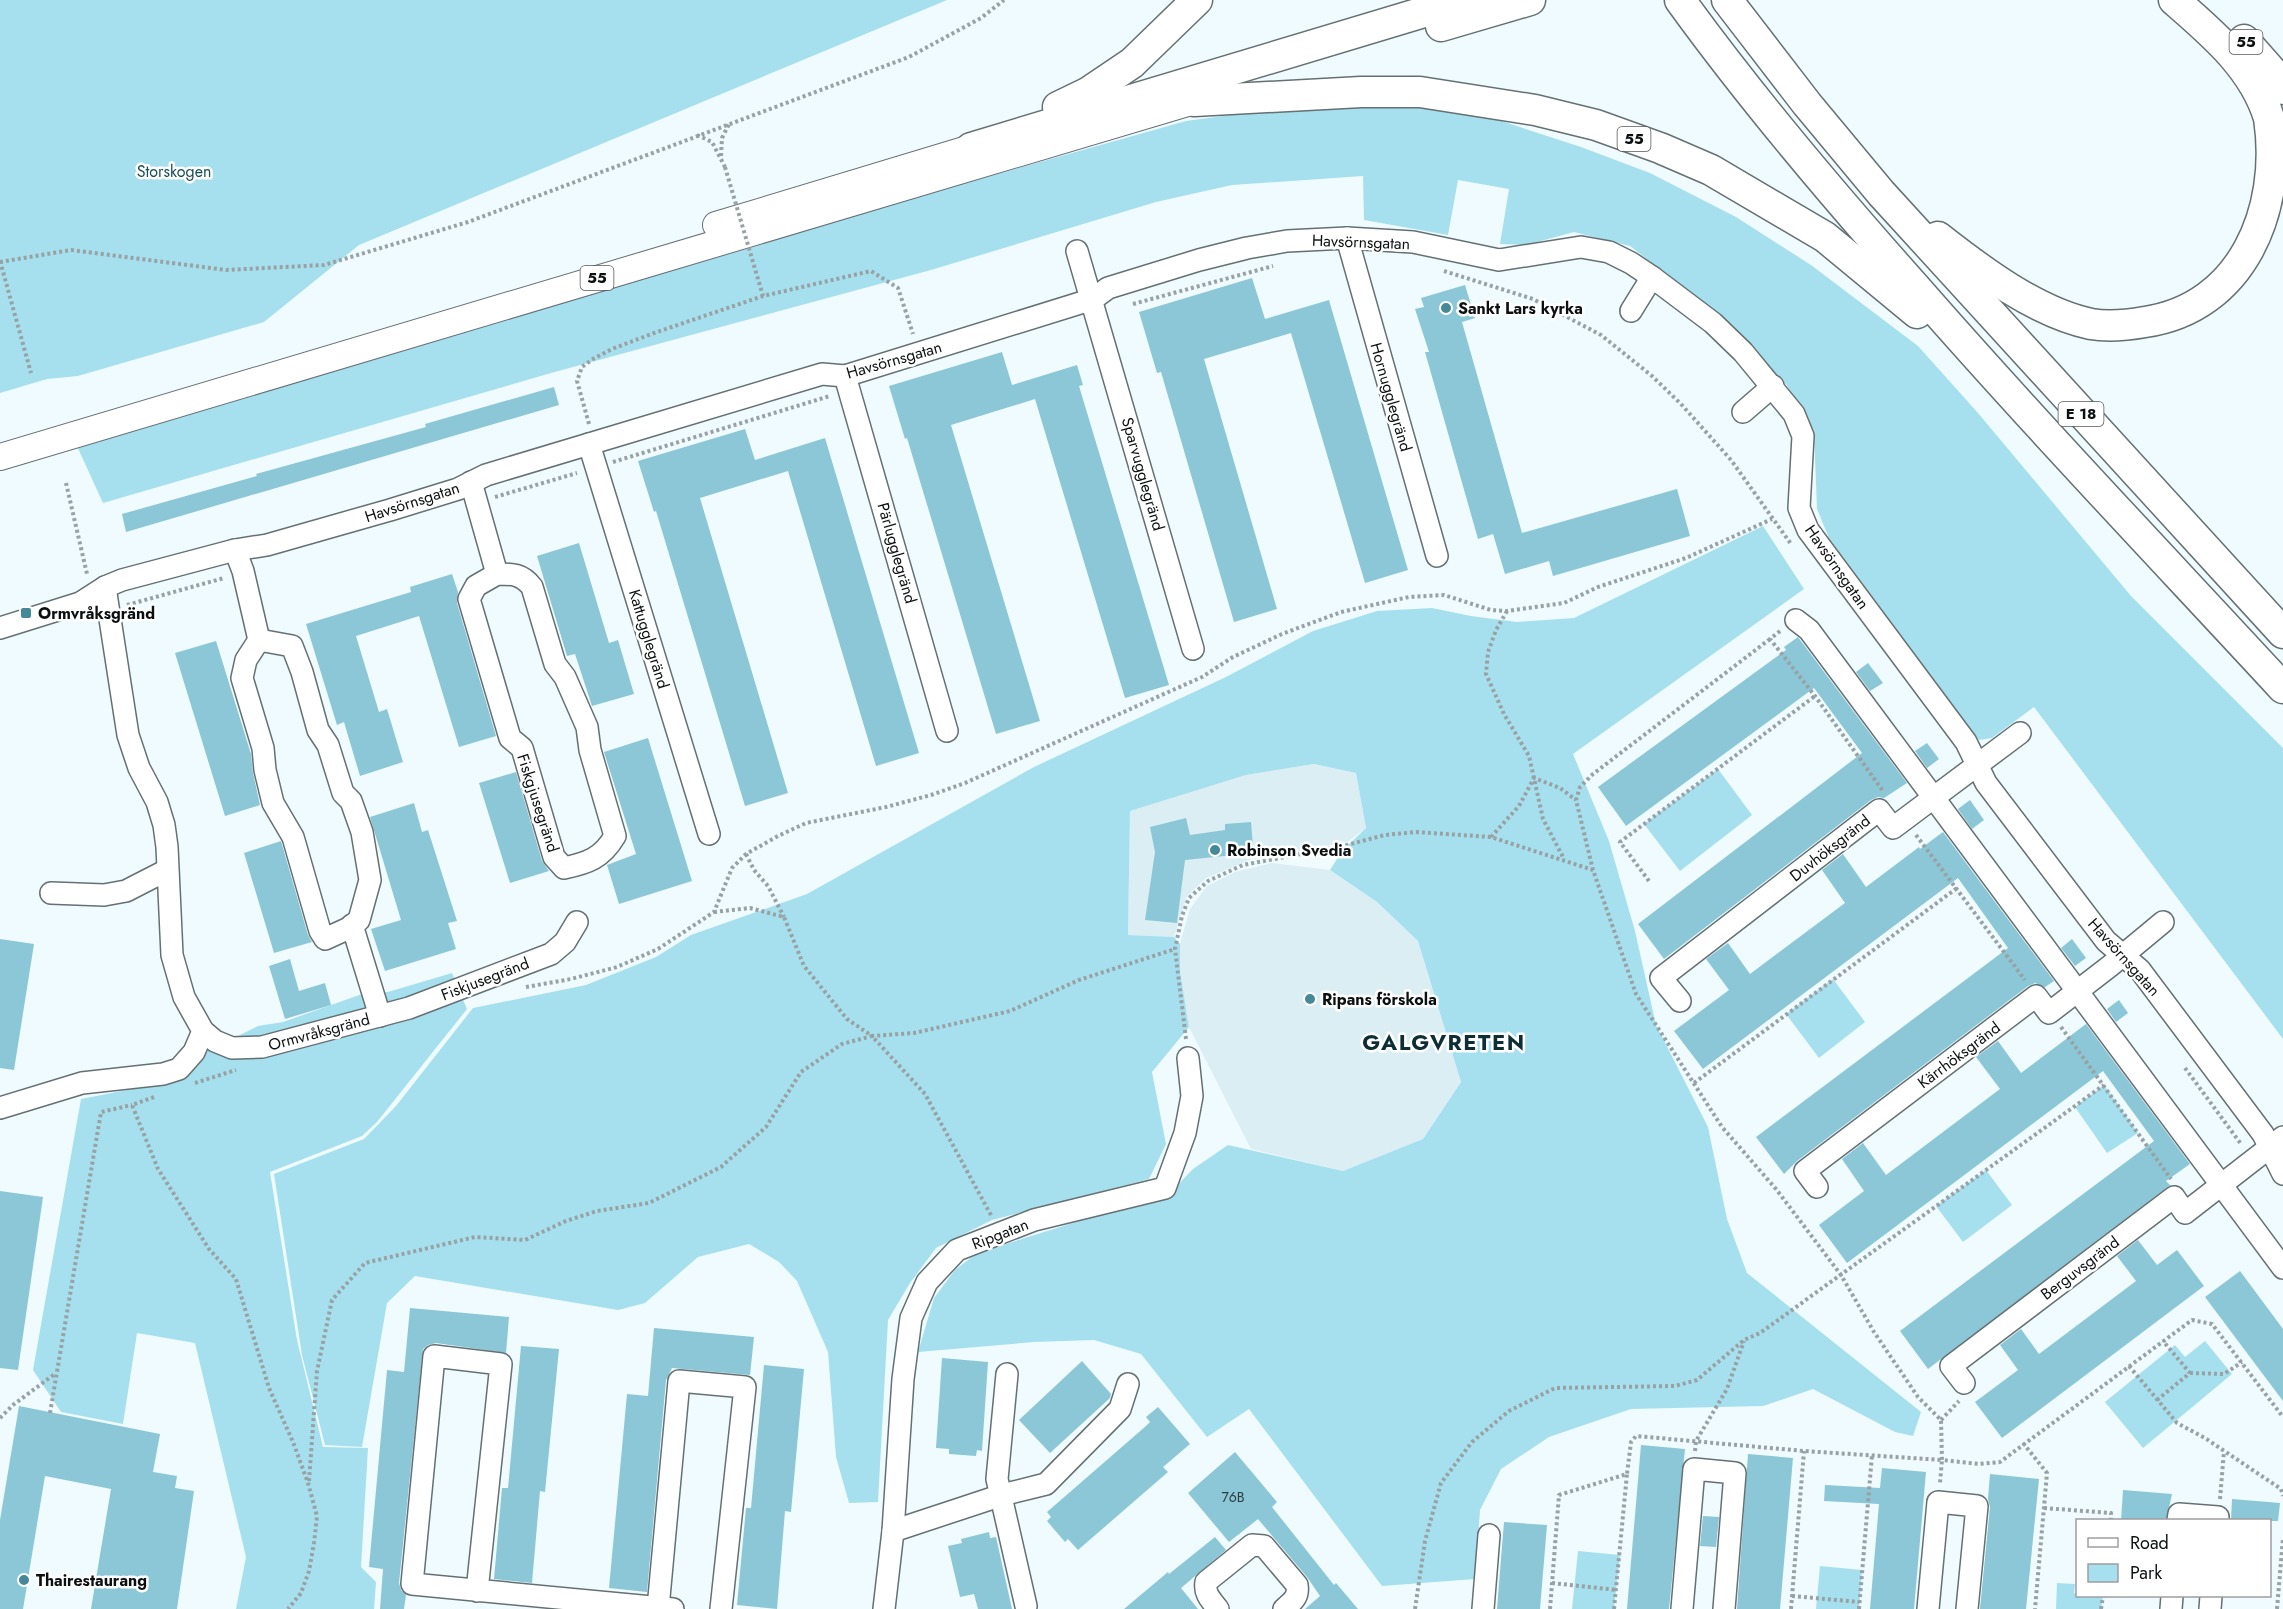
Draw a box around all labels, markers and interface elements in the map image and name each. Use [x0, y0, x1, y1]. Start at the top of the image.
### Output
road number: 55 [2230, 30, 2262, 54]
road number: 55 [1618, 127, 1650, 151]
park label: Storskogen [137, 160, 211, 183]
street label: Havsörnsgatan [1311, 229, 1411, 255]
road number: 55 [580, 266, 614, 290]
place label: Sankt Lars kyrka [1458, 297, 1583, 320]
marker: Sankt Lars kyrka [1439, 301, 1453, 315]
street label: Havsörnsgatan [844, 335, 944, 385]
street label: Hornugglegränd [1364, 340, 1418, 454]
road number: E 18 [2058, 402, 2104, 426]
street label: Sparvugglegränd [1116, 415, 1170, 533]
street label: Havsörnsgatan [362, 476, 462, 528]
street label: Pärlugglegränd [872, 500, 922, 606]
street label: Havsörnsgatan [1799, 520, 1875, 614]
street label: Kattugglegränd [623, 586, 675, 692]
place label: Ormvråksgränd [38, 602, 155, 625]
marker: Ormvråksgränd [19, 606, 33, 620]
street label: Fiskgjusegränd [511, 751, 565, 855]
street label: Duvhöksgränd [1785, 809, 1875, 887]
place label: Robinson Svedia [1227, 839, 1351, 862]
marker: Robinson Svedia [1208, 843, 1222, 857]
street label: Havsörnsgatan [2083, 913, 2165, 1001]
street label: Fiskjusegränd [438, 952, 532, 1006]
place label: Ripans förskola [1322, 988, 1437, 1011]
marker: Ripans förskola [1303, 992, 1317, 1006]
street label: Ormvråksgränd [266, 1007, 372, 1057]
street label: Kärrhöksgränd [1913, 1016, 2005, 1094]
district label: GALGVRETEN [1362, 1026, 1526, 1058]
street label: Ripgatan [968, 1213, 1032, 1255]
street label: Berguvsgränd [2036, 1231, 2124, 1305]
house number: 76B [1221, 1487, 1245, 1507]
legend [2076, 1519, 2271, 1597]
text: Road [2130, 1530, 2169, 1556]
text: Park [2130, 1560, 2162, 1586]
place label: Thairestaurang [36, 1569, 147, 1592]
marker: Thairestaurang [17, 1573, 31, 1587]

